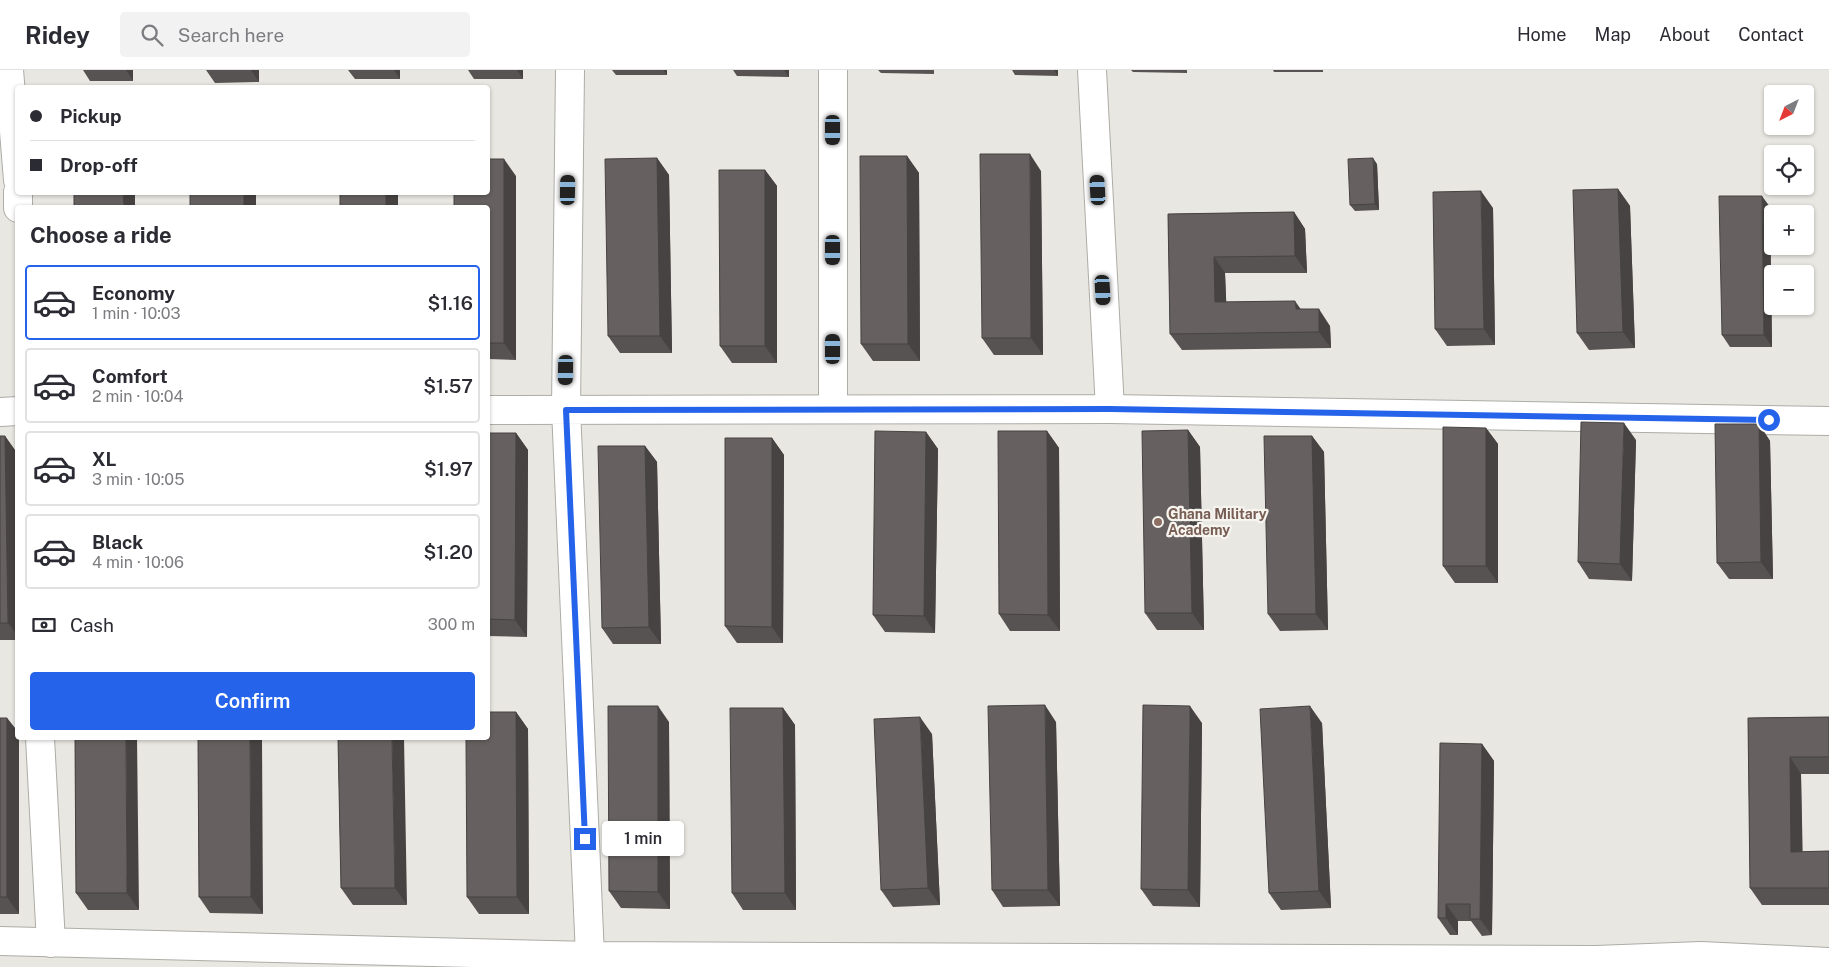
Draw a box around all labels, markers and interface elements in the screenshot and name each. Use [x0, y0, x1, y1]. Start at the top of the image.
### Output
search box [120, 12, 470, 57]
text: Ridey [25, 21, 90, 49]
icon: search [138, 21, 166, 49]
text: Search here [178, 24, 284, 46]
text: Home [1517, 24, 1567, 45]
text: Map [1595, 24, 1631, 45]
text: About [1659, 24, 1710, 45]
text: Contact [1738, 24, 1804, 45]
north arrow [1764, 85, 1814, 135]
map controls [1764, 85, 1814, 315]
text: Pickup [60, 105, 122, 127]
car [825, 115, 840, 145]
button: locate [1764, 145, 1814, 195]
text: Drop-off [60, 154, 137, 176]
car [560, 175, 575, 205]
car [1089, 175, 1106, 205]
button: + [1764, 205, 1814, 255]
text: Choose a ride [30, 222, 172, 248]
car [825, 235, 840, 265]
button: − [1764, 265, 1814, 315]
car [1094, 275, 1111, 305]
icon: car [32, 280, 77, 325]
text: Economy [92, 282, 175, 304]
text: $1.16 [427, 292, 473, 314]
text: 1 min · 10:03 [92, 304, 181, 323]
car [825, 334, 840, 364]
car [558, 355, 573, 385]
icon: car [32, 363, 77, 408]
text: Comfort [92, 365, 168, 387]
text: $1.57 [423, 375, 473, 397]
text: 2 min · 10:04 [92, 387, 184, 406]
route start [1758, 409, 1780, 431]
icon: car [32, 446, 77, 491]
text: XL [92, 448, 117, 470]
text: $1.97 [424, 458, 473, 480]
text: 3 min · 10:05 [92, 470, 184, 489]
place label: Ghana Military Academy [1168, 506, 1267, 538]
marker: Ghana Military Academy [1152, 516, 1164, 528]
icon: car [32, 529, 77, 574]
text: Black [92, 531, 143, 553]
text: $1.20 [423, 541, 473, 563]
text: 4 min · 10:06 [92, 553, 184, 572]
icon: cash [30, 611, 58, 639]
text: Cash [70, 614, 114, 636]
text: 300 m [428, 615, 475, 634]
button: Confirm [30, 672, 475, 730]
callout: 1 min [602, 822, 685, 856]
route end [574, 828, 596, 850]
text: 1 min [624, 829, 662, 848]

